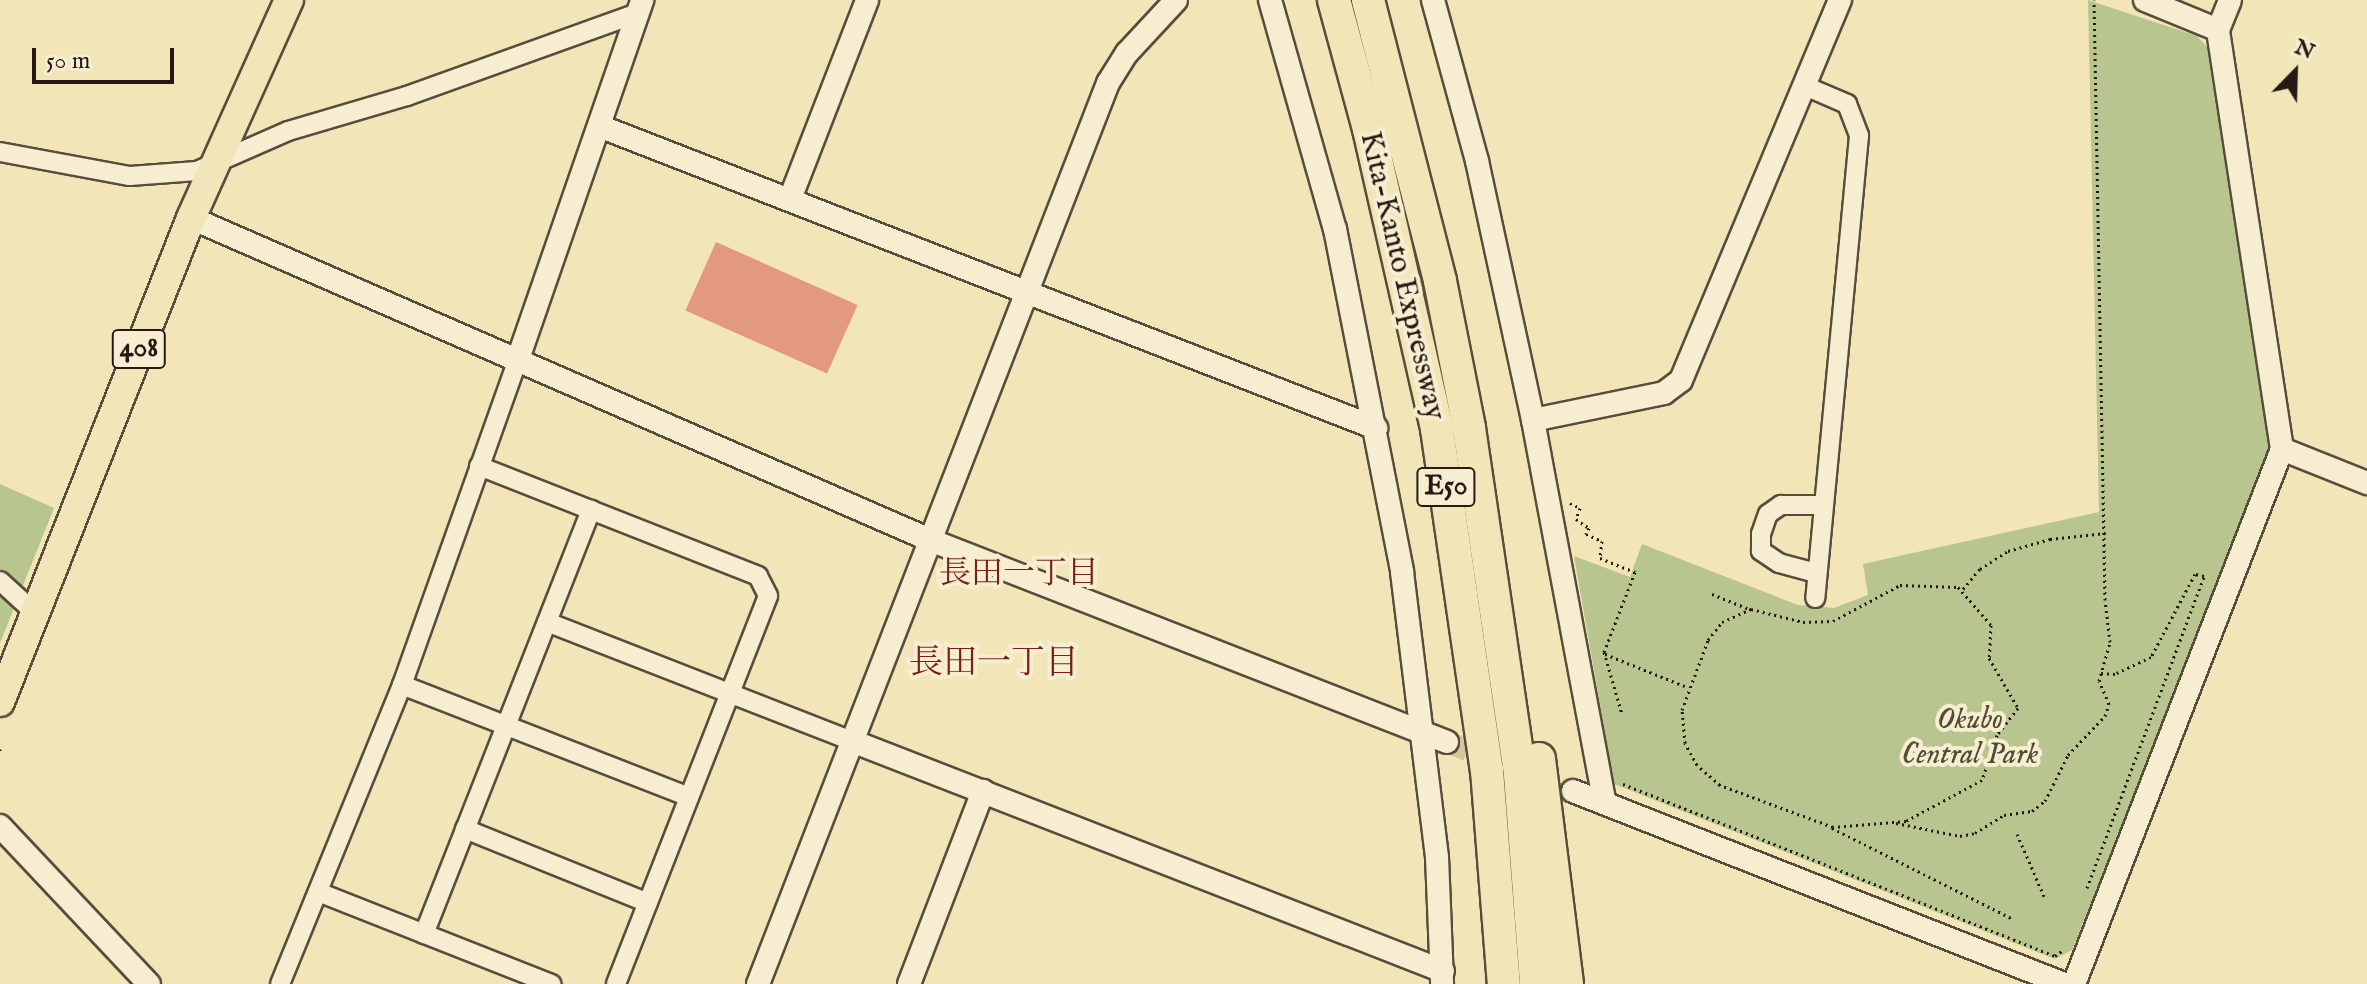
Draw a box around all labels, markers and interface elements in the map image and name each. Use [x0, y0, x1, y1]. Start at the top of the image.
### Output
scale bar [36, 32, 178, 82]
north arrow [2255, 32, 2335, 112]
text: N [2290, 33, 2319, 67]
text: 50 m [46, 46, 90, 77]
street label: Kita-Kanto Expressway [1351, 128, 1453, 424]
road number: 408 [111, 325, 167, 373]
road number: E50 [1416, 463, 1476, 511]
district label: 長田一丁目 [939, 556, 1099, 594]
district label: 長田一丁目 [909, 644, 1079, 684]
park label: Okubo Central Park [1901, 702, 2039, 772]

